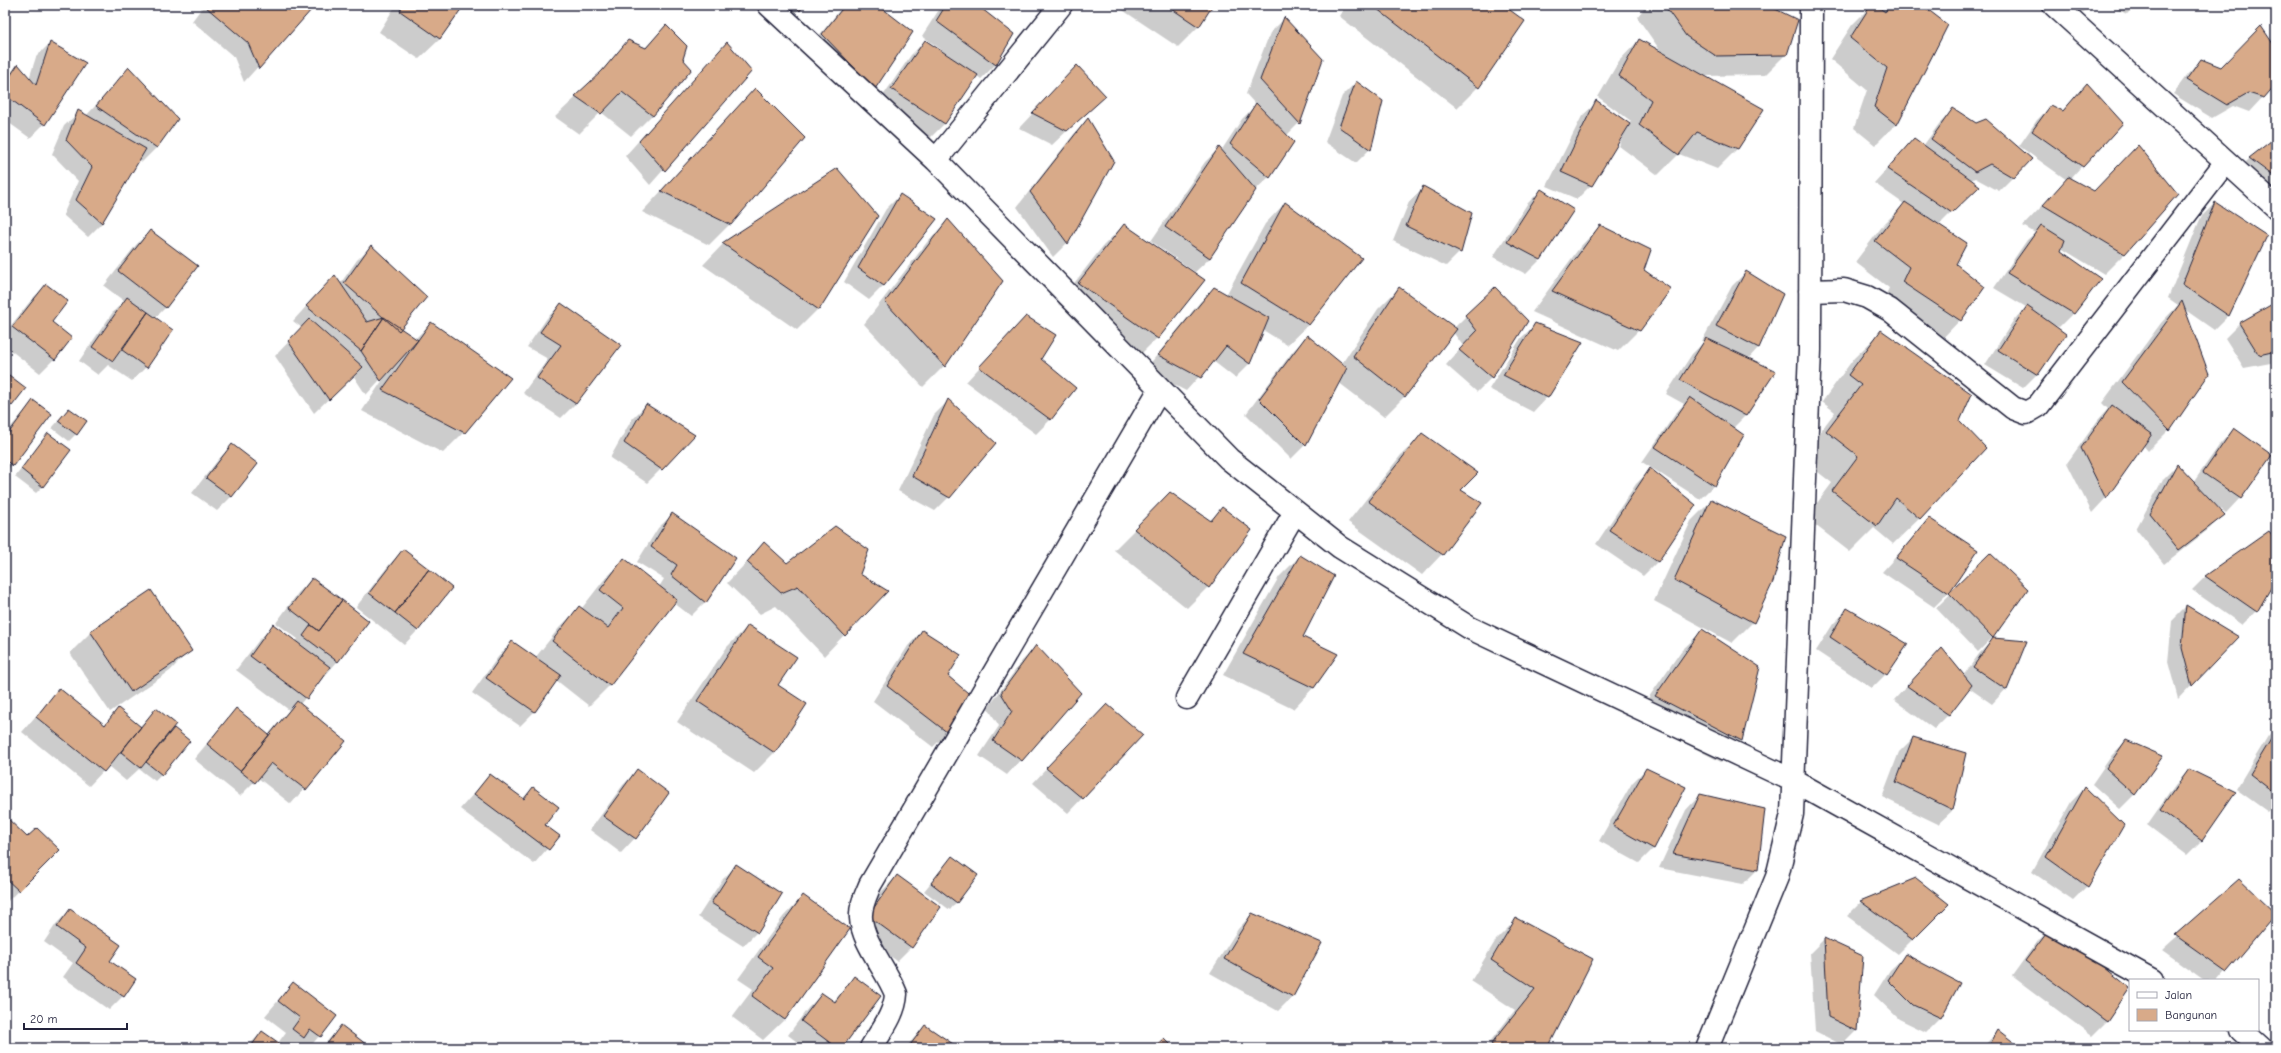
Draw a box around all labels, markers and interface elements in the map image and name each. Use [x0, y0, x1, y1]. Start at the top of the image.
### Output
legend [2129, 979, 2259, 1031]
text: Jalan [2165, 988, 2192, 1002]
scale bar [24, 1005, 127, 1031]
text: Bangunan [2165, 1008, 2217, 1022]
text: 20 m [30, 1012, 58, 1026]

